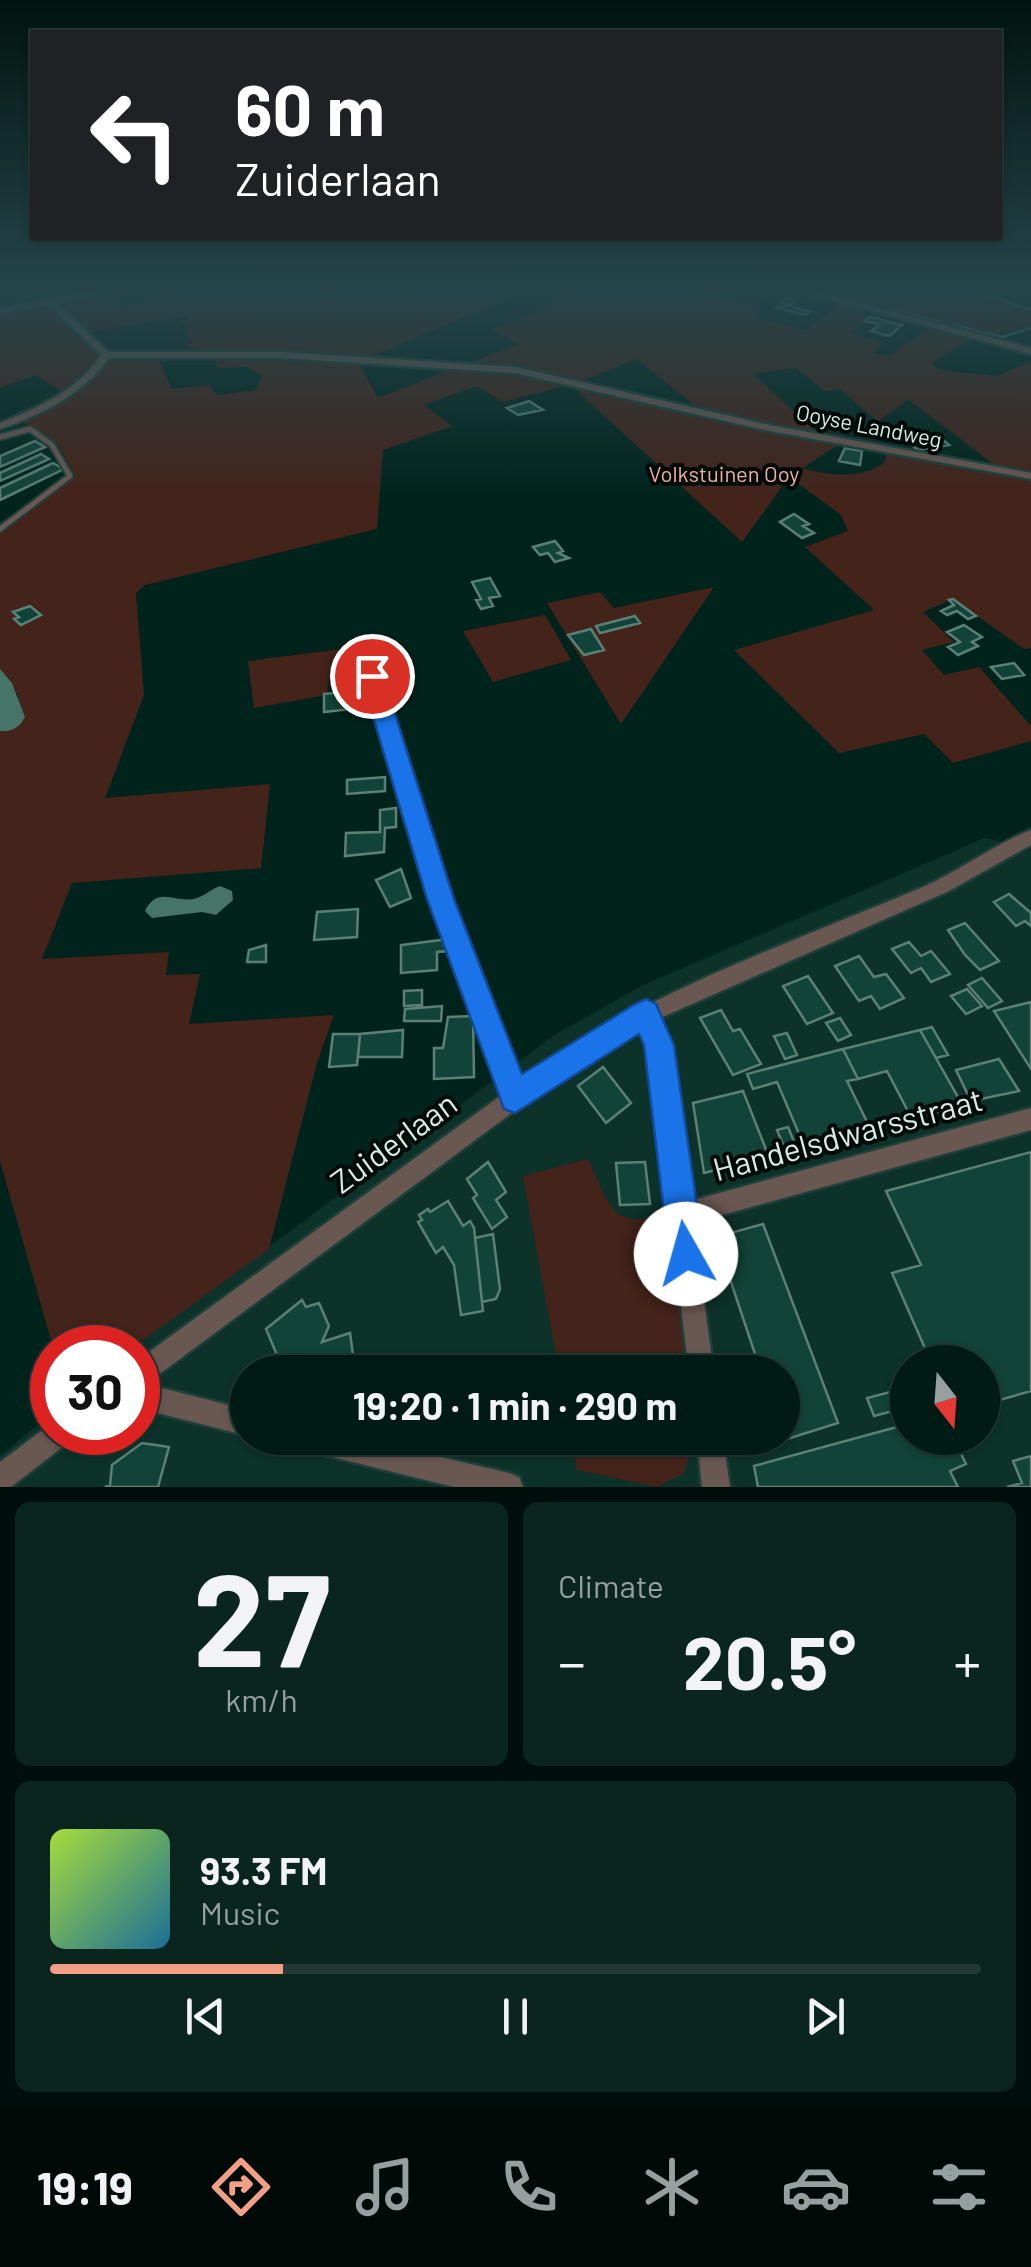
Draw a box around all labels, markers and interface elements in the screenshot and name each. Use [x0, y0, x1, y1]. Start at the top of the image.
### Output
text: 60 m [235, 66, 385, 150]
icon: left [70, 70, 200, 200]
text: Zuiderlaan [235, 151, 441, 205]
street label: Ooyse Landweg [794, 398, 944, 452]
park label: Volkstuinen Ooy [649, 460, 799, 486]
pin [330, 634, 415, 719]
icon: arrive [345, 649, 400, 704]
street label: Handelsdwarsstraat [709, 1079, 986, 1187]
street label: Zuiderlaan [322, 1083, 463, 1200]
position arrow [634, 1202, 738, 1306]
speed limit sign: 30 [30, 1325, 160, 1455]
north arrow [890, 1345, 1000, 1455]
map controls [890, 1345, 1000, 1455]
text: 19:20 · 1 min · 290 m [353, 1382, 677, 1428]
text: 27 [193, 1537, 330, 1693]
text: Climate [558, 1566, 664, 1604]
text: 20.5° [683, 1615, 856, 1705]
text: − [558, 1628, 586, 1694]
text: + [953, 1628, 981, 1694]
text: km/h [225, 1680, 298, 1718]
text: 93.3 FM [200, 1847, 328, 1893]
text: Music [200, 1893, 280, 1931]
icon: previous [178, 1989, 233, 2044]
icon: pause [488, 1989, 543, 2044]
icon: next [798, 1989, 853, 2044]
icon: directions [206, 2152, 276, 2222]
icon: music [350, 2152, 420, 2222]
icon: phone [494, 2152, 564, 2222]
icon: climate [637, 2152, 707, 2222]
icon: car [781, 2152, 851, 2222]
icon: filters [924, 2152, 994, 2222]
text: 19:19 [37, 2160, 133, 2214]

